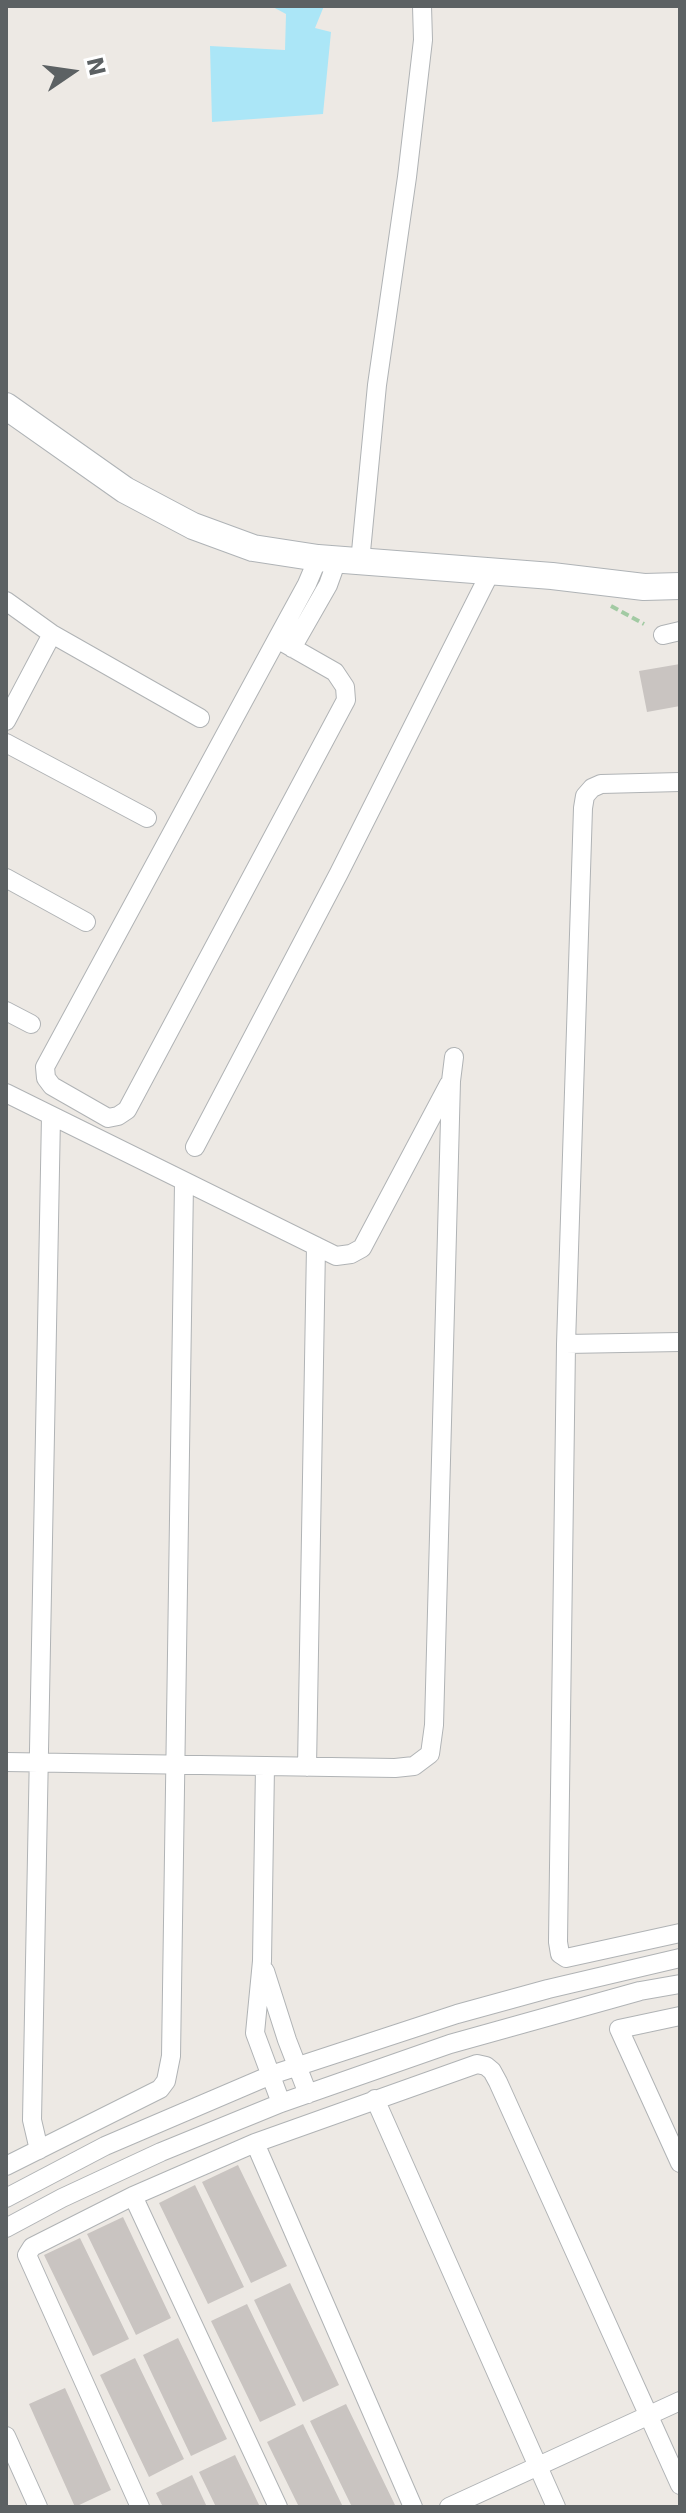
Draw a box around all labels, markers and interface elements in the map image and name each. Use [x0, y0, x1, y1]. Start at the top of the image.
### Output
north arrow [32, 32, 112, 112]
text: N [82, 55, 110, 78]

